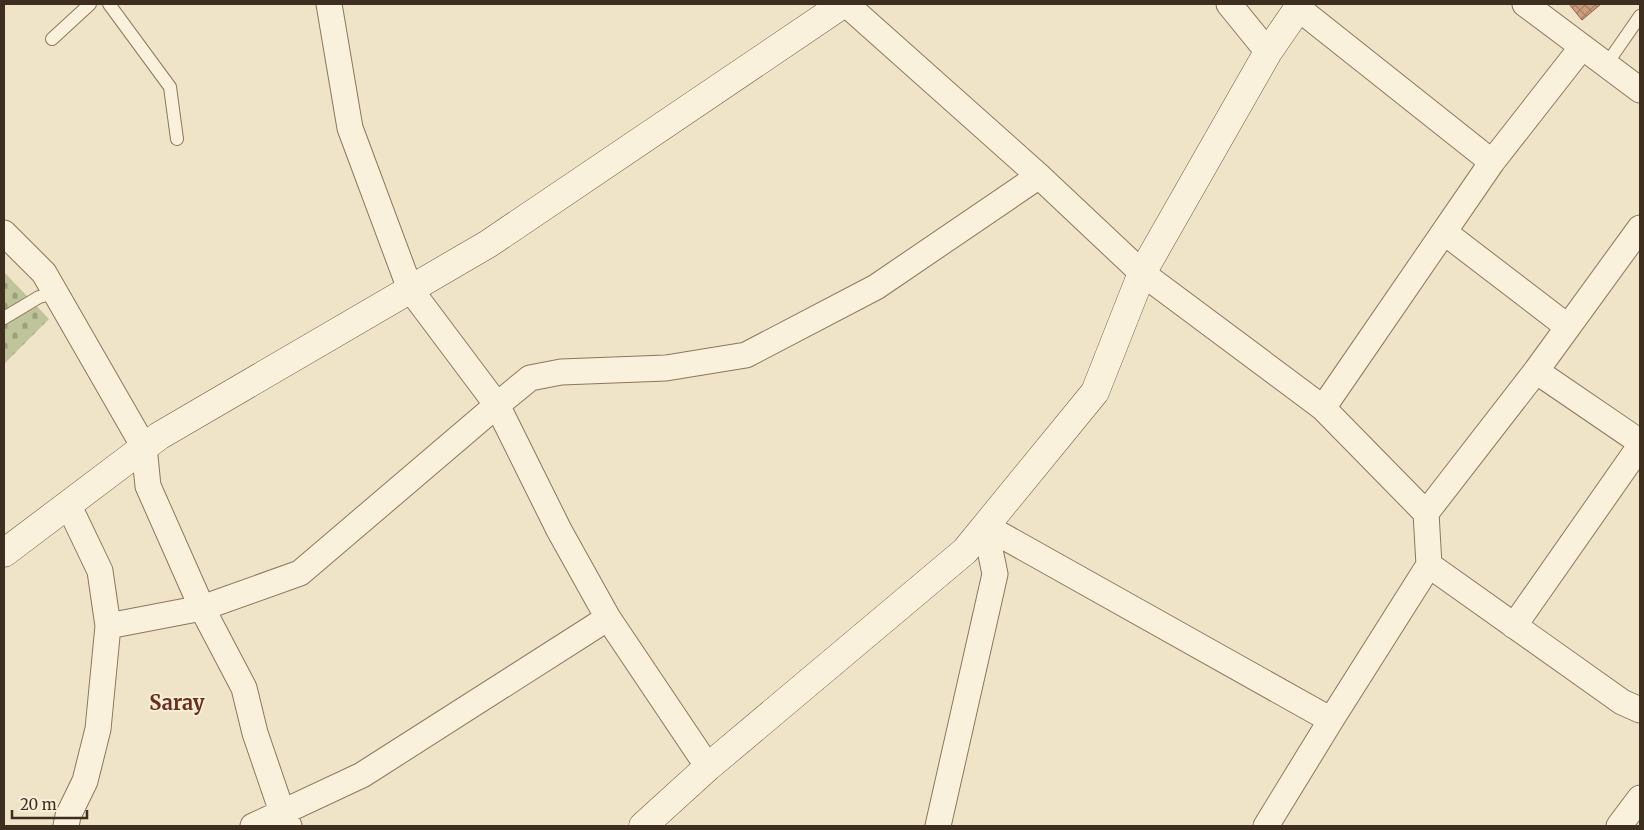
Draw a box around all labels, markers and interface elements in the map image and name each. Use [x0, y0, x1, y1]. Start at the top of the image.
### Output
district label: Saray [149, 690, 205, 715]
scale bar [12, 788, 88, 820]
text: 20 m [20, 795, 57, 814]

